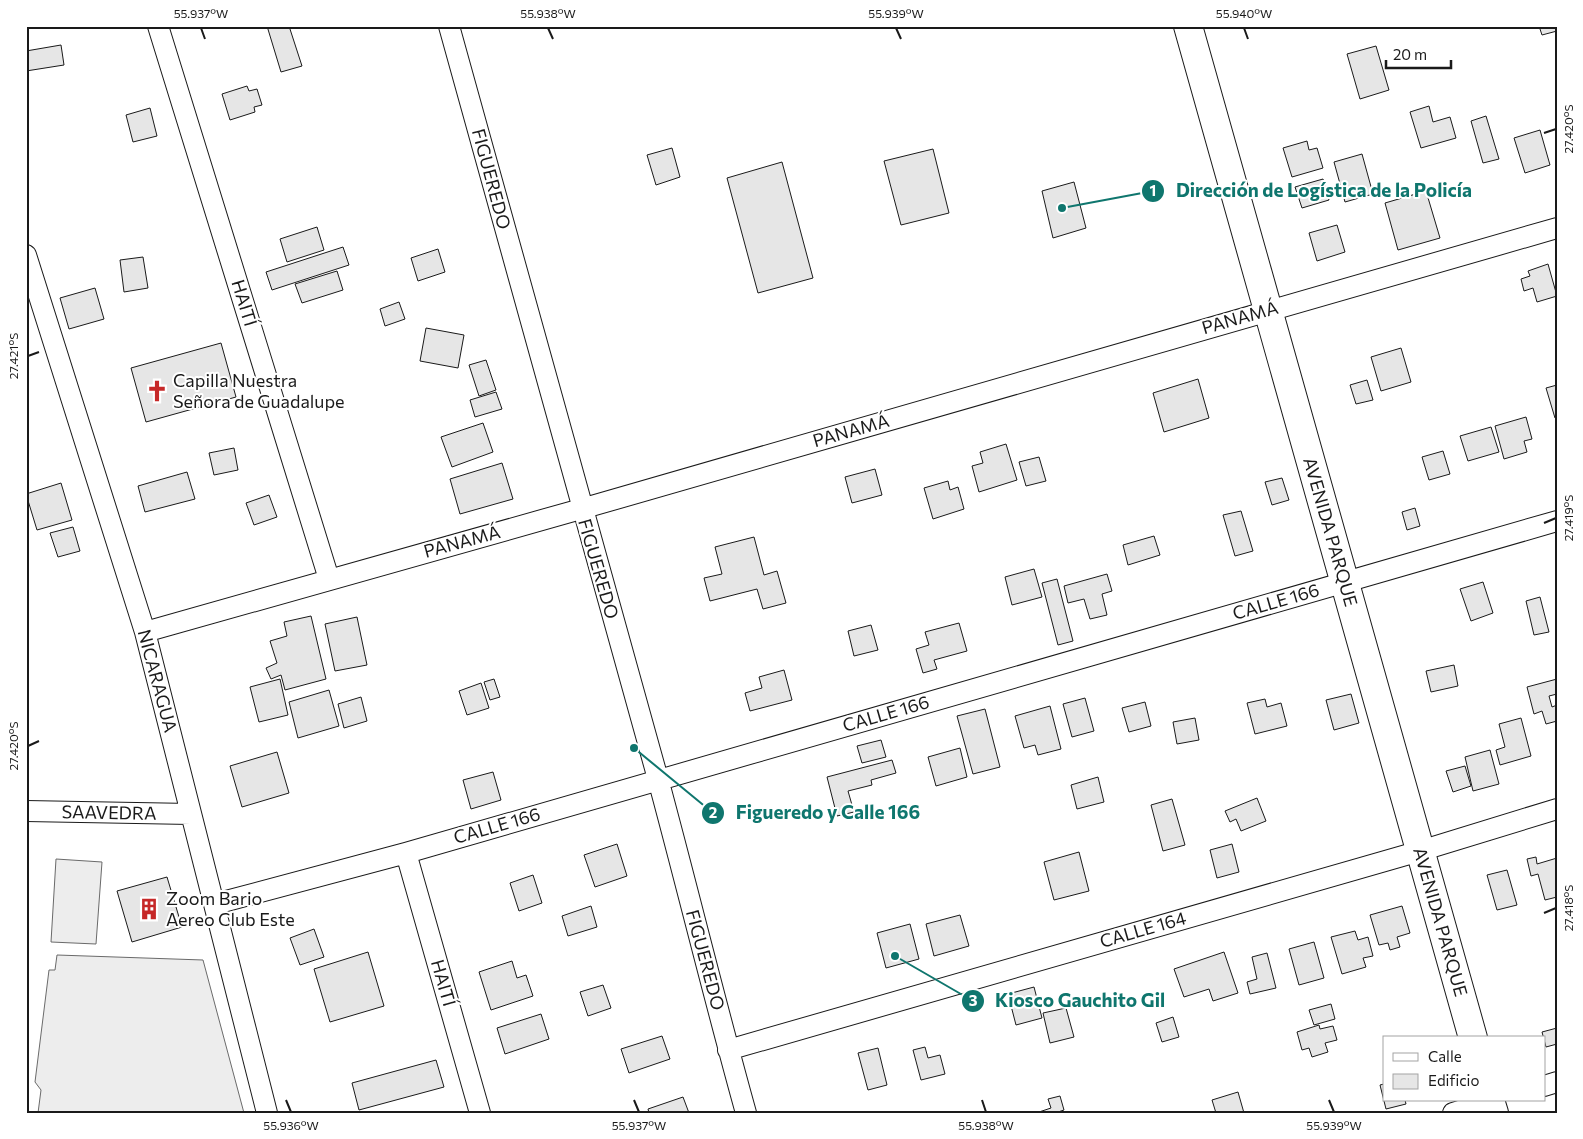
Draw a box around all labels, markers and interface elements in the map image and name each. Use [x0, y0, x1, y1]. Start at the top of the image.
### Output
text: 55.937°W [174, 6, 228, 20]
text: 55.938°W [520, 6, 576, 20]
text: 55.939°W [868, 6, 924, 20]
text: 55.940°W [1216, 6, 1272, 20]
scale bar [1386, 38, 1450, 70]
text: 20 m [1393, 45, 1427, 63]
text: 27.420°S [1561, 105, 1575, 153]
street label: FIGUEREDO [468, 126, 516, 231]
callout: Dirección de Logística de la Policía [1140, 174, 1482, 208]
text: Dirección de Logística de la Policía [1176, 178, 1472, 201]
text: 1 [1150, 181, 1156, 199]
street label: HAITÍ [227, 277, 263, 330]
street label: PANAMÁ [1199, 296, 1280, 338]
text: 27.421°S [6, 333, 20, 379]
place label: Capilla Nuestra Señora de Guadalupe [173, 369, 345, 412]
church icon: Capilla Nuestra Señora de Guadalupe [144, 378, 170, 404]
street label: PANAMÁ [810, 409, 891, 451]
street label: AVENIDA PARQUE [1299, 454, 1363, 609]
text: 27.419°S [1561, 495, 1575, 541]
street label: FIGUEREDO [574, 516, 624, 621]
street label: PANAMÁ [421, 520, 502, 562]
street label: CALLE 166 [1230, 578, 1322, 624]
street label: NICARAGUA [134, 627, 182, 735]
street label: CALLE 166 [840, 690, 932, 736]
text: 27.420°S [6, 722, 20, 770]
callout: Figueredo y Calle 166 [700, 796, 930, 830]
street label: SAAVEDRA [61, 800, 157, 824]
text: Figueredo y Calle 166 [736, 800, 920, 823]
street label: CALLE 166 [451, 802, 543, 848]
text: 2 [709, 803, 717, 821]
street label: AVENIDA PARQUE [1409, 844, 1473, 999]
text: 27.418°S [1561, 885, 1575, 931]
place label: Zoom Bario Aereo Club Este [166, 887, 295, 930]
building icon: Zoom Bario Aereo Club Este [136, 896, 162, 922]
street label: CALLE 164 [1097, 906, 1189, 952]
street label: FIGUEREDO [682, 907, 730, 1012]
street label: HAITÍ [427, 957, 461, 1010]
callout: Kiosco Gauchito Gil [960, 984, 1175, 1018]
text: Kiosco Gauchito Gil [995, 988, 1165, 1011]
text: 3 [969, 991, 978, 1009]
legend [1383, 1036, 1546, 1102]
text: Calle [1428, 1047, 1462, 1065]
text: Edificio [1428, 1071, 1479, 1089]
text: 55.936°W [263, 1118, 319, 1132]
text: 55.937°W [612, 1118, 666, 1132]
text: 55.938°W [958, 1118, 1014, 1132]
text: 55.939°W [1306, 1118, 1362, 1132]

